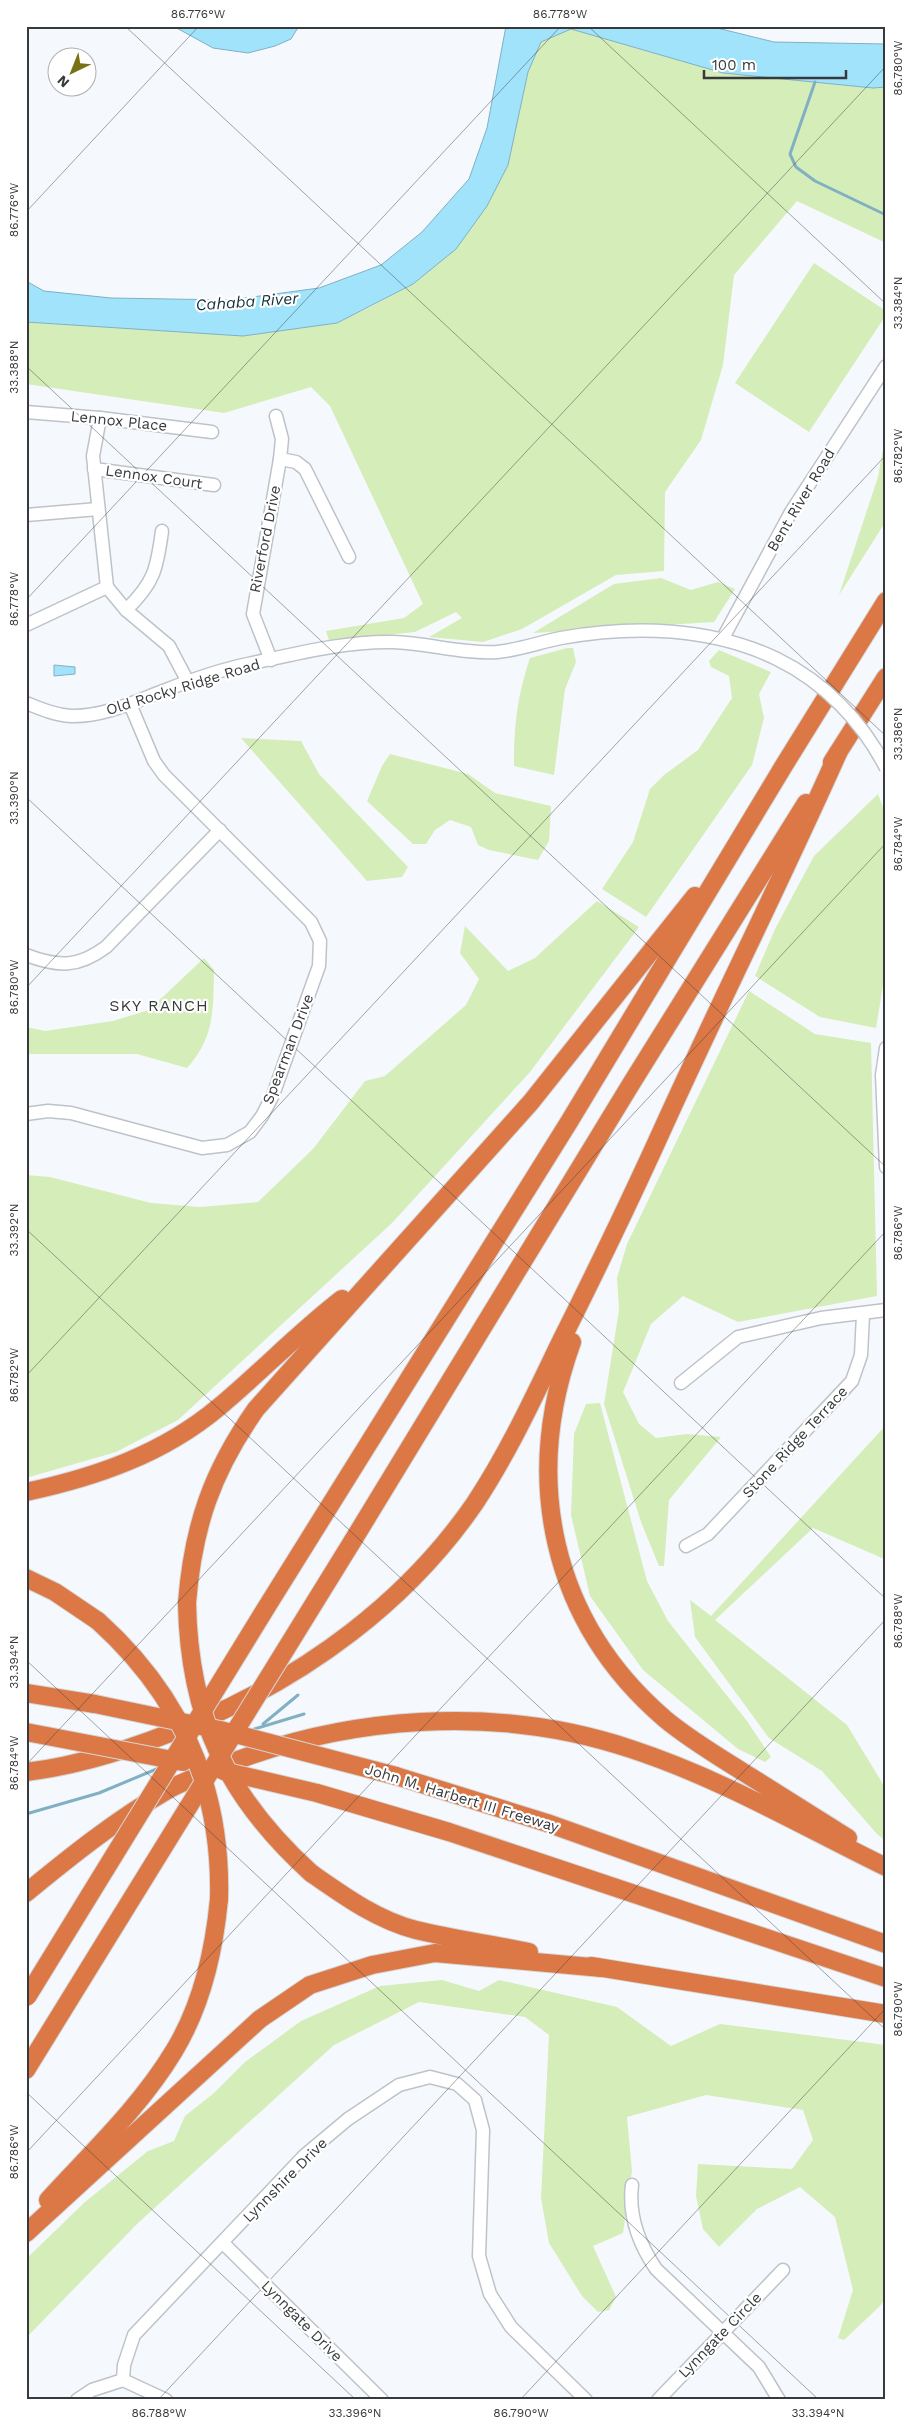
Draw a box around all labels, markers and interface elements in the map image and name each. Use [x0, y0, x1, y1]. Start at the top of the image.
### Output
text: 86.776°W [171, 7, 226, 21]
text: 86.778°W [533, 7, 588, 21]
text: 86.780°W [891, 40, 905, 96]
north arrow [48, 48, 98, 98]
scale bar [704, 48, 847, 80]
text: 100 m [712, 56, 756, 74]
text: N [54, 72, 72, 91]
text: 86.776°W [7, 182, 21, 237]
text: 33.384°N [891, 276, 905, 330]
water label: Cahaba River [195, 288, 300, 315]
text: 33.388°N [7, 340, 21, 394]
street label: Lennox Place [70, 407, 168, 435]
text: 86.782°W [891, 428, 905, 483]
street label: Bent River Road [763, 445, 839, 555]
street label: Lennox Court [104, 461, 204, 493]
street label: Riverford Drive [246, 484, 284, 594]
text: 86.778°W [7, 571, 21, 626]
street label: Old Rocky Ridge Road [104, 655, 262, 719]
text: 33.386°N [891, 707, 905, 761]
text: 33.390°N [7, 771, 21, 825]
text: 86.784°W [891, 816, 905, 872]
text: 86.780°W [7, 959, 21, 1015]
street label: Spearman Drive [259, 991, 317, 1107]
district label: SKY RANCH [109, 996, 209, 1015]
text: 33.392°N [7, 1204, 21, 1256]
text: 86.786°W [891, 1205, 905, 1261]
text: 86.782°W [7, 1347, 21, 1402]
street label: Stone Ridge Terrace [739, 1382, 851, 1502]
text: 86.788°W [891, 1593, 905, 1649]
text: 33.394°N [7, 1635, 21, 1689]
text: 86.784°W [7, 1735, 21, 1791]
street label: John M. Harbert III Freeway [363, 1760, 561, 1836]
text: 86.790°W [891, 1981, 905, 2037]
text: 86.786°W [7, 2124, 21, 2180]
street label: Lynnshire Drive [239, 2134, 331, 2226]
street label: Lynngate Drive [258, 2277, 346, 2365]
street label: Lynngate Circle [675, 2288, 765, 2382]
text: 86.788°W [131, 2406, 187, 2420]
text: 33.396°N [328, 2406, 382, 2420]
text: 86.790°W [493, 2406, 549, 2420]
text: 33.394°N [791, 2406, 845, 2420]

